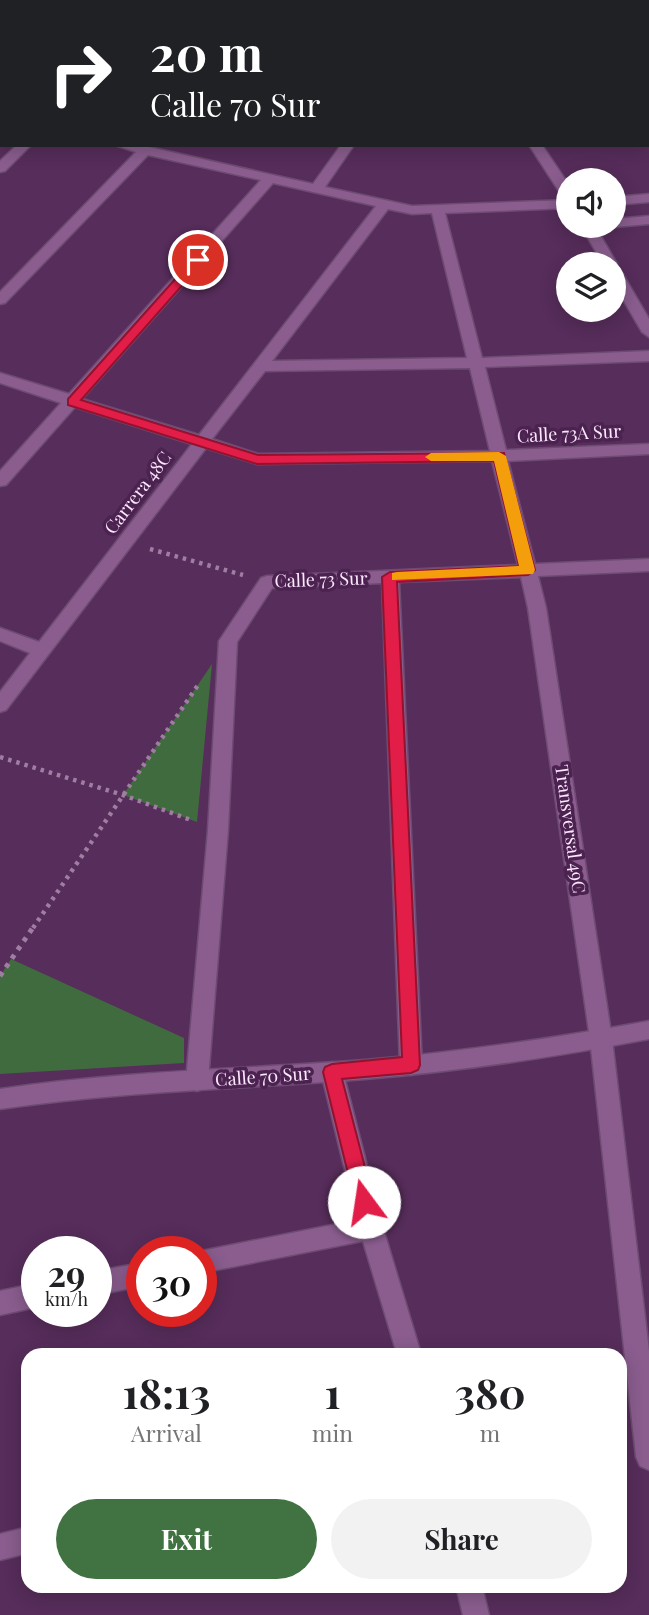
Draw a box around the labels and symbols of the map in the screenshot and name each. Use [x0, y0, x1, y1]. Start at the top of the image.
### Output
pin [168, 230, 228, 290]
street label: Calle 73A Sur [516, 418, 622, 448]
street label: Carrera 48C [98, 446, 176, 539]
street label: Calle 73 Sur [274, 565, 368, 593]
street label: Transversal 49C [550, 763, 592, 895]
street label: Calle 70 Sur [214, 1061, 312, 1091]
position arrow [327, 1165, 401, 1239]
speed limit sign: 30 [126, 1236, 217, 1327]

